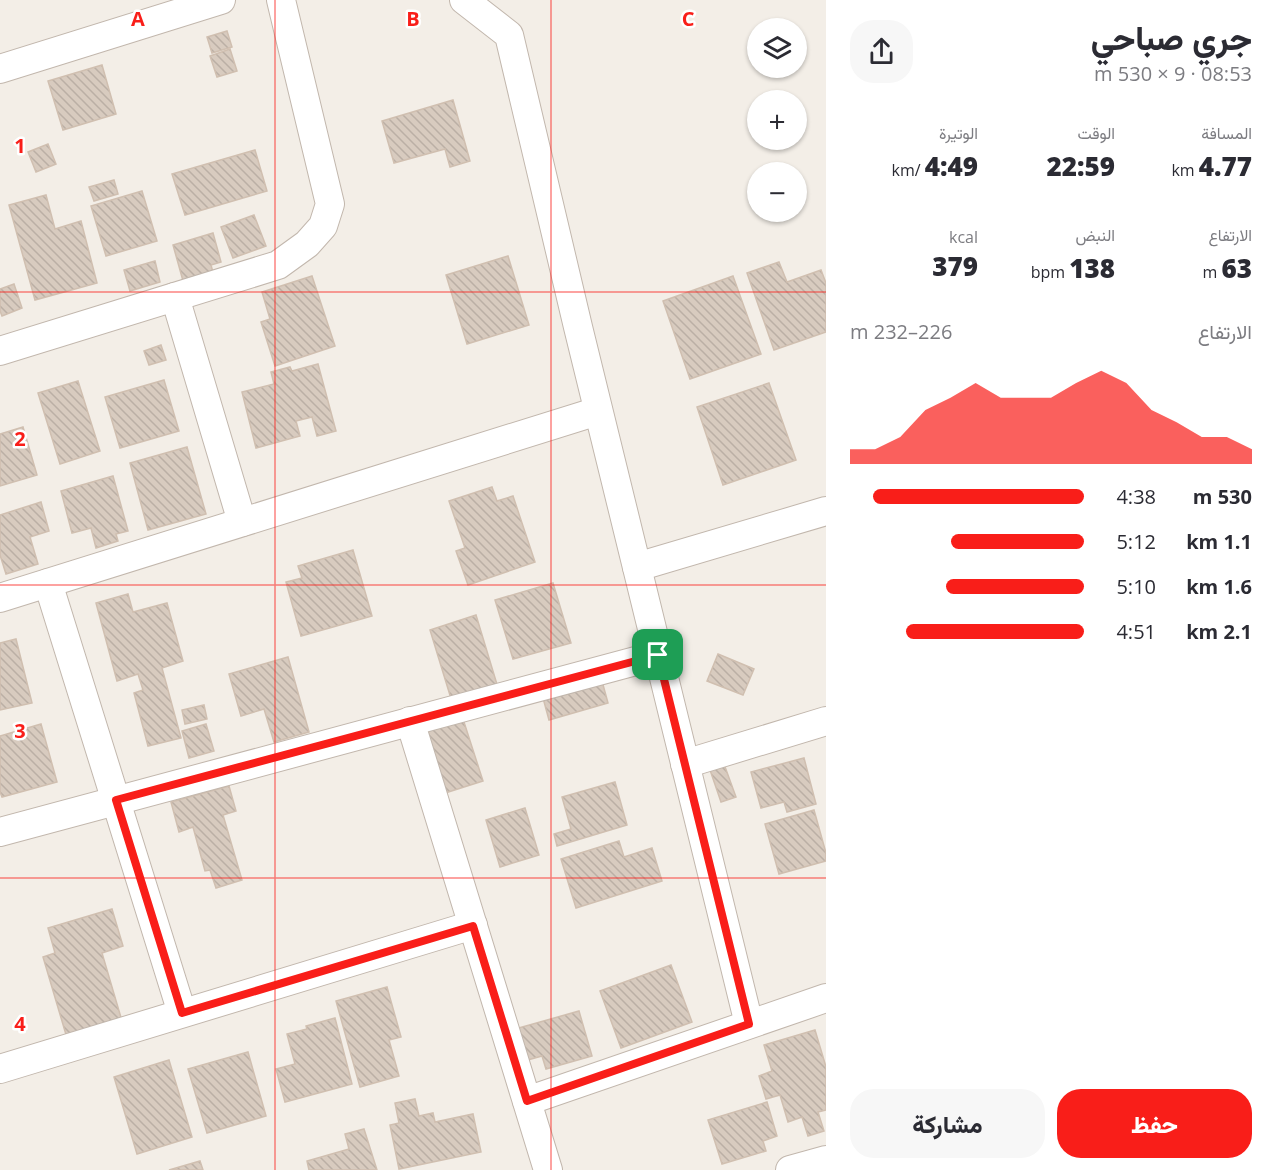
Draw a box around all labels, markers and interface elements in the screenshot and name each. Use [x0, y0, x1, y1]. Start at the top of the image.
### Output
text: A [131, 5, 145, 32]
text: B [406, 5, 420, 32]
text: C [682, 5, 695, 32]
text: جري صباحي [1091, 15, 1252, 60]
map controls [747, 18, 807, 222]
button: layers [747, 18, 807, 78]
button: share [850, 20, 913, 83]
text: 08:53 · 9 × 530 m [1094, 60, 1252, 87]
button: + [747, 90, 807, 150]
text: الوتيرة [939, 122, 978, 144]
text: الوقت [1077, 122, 1115, 144]
text: المسافة [1201, 122, 1252, 144]
text: 1 [14, 132, 26, 159]
text: 4:49 [925, 148, 978, 184]
text: 22:59 [1047, 148, 1115, 184]
text: 4.77 [1199, 148, 1252, 184]
text: /km [892, 159, 925, 181]
text: km [1171, 159, 1199, 181]
button: − [747, 162, 807, 222]
text: النبض [1075, 224, 1115, 246]
text: الارتفاع [1209, 224, 1252, 246]
text: kcal [949, 226, 978, 248]
text: 379 [932, 248, 978, 284]
text: 138 [1069, 250, 1115, 286]
text: 63 [1222, 250, 1252, 286]
text: bpm [1031, 261, 1069, 283]
text: m [1203, 261, 1222, 283]
text: 226–232 m [850, 318, 952, 345]
text: الارتفاع [1198, 318, 1252, 345]
text: 2 [14, 425, 26, 452]
text: 4:38 [1116, 483, 1156, 510]
text: 530 m [1193, 483, 1252, 510]
text: 5:12 [1116, 528, 1156, 555]
text: 1.1 km [1186, 528, 1252, 555]
text: 5:10 [1116, 573, 1156, 600]
text: 1.6 km [1186, 573, 1252, 600]
text: 4:51 [1116, 618, 1156, 645]
text: 2.1 km [1186, 618, 1252, 645]
pin [632, 629, 683, 680]
icon: arrive [641, 638, 674, 671]
text: 3 [14, 717, 26, 744]
text: 4 [14, 1010, 26, 1037]
button: مشاركة [850, 1089, 1045, 1158]
button: حفظ [1057, 1089, 1252, 1158]

